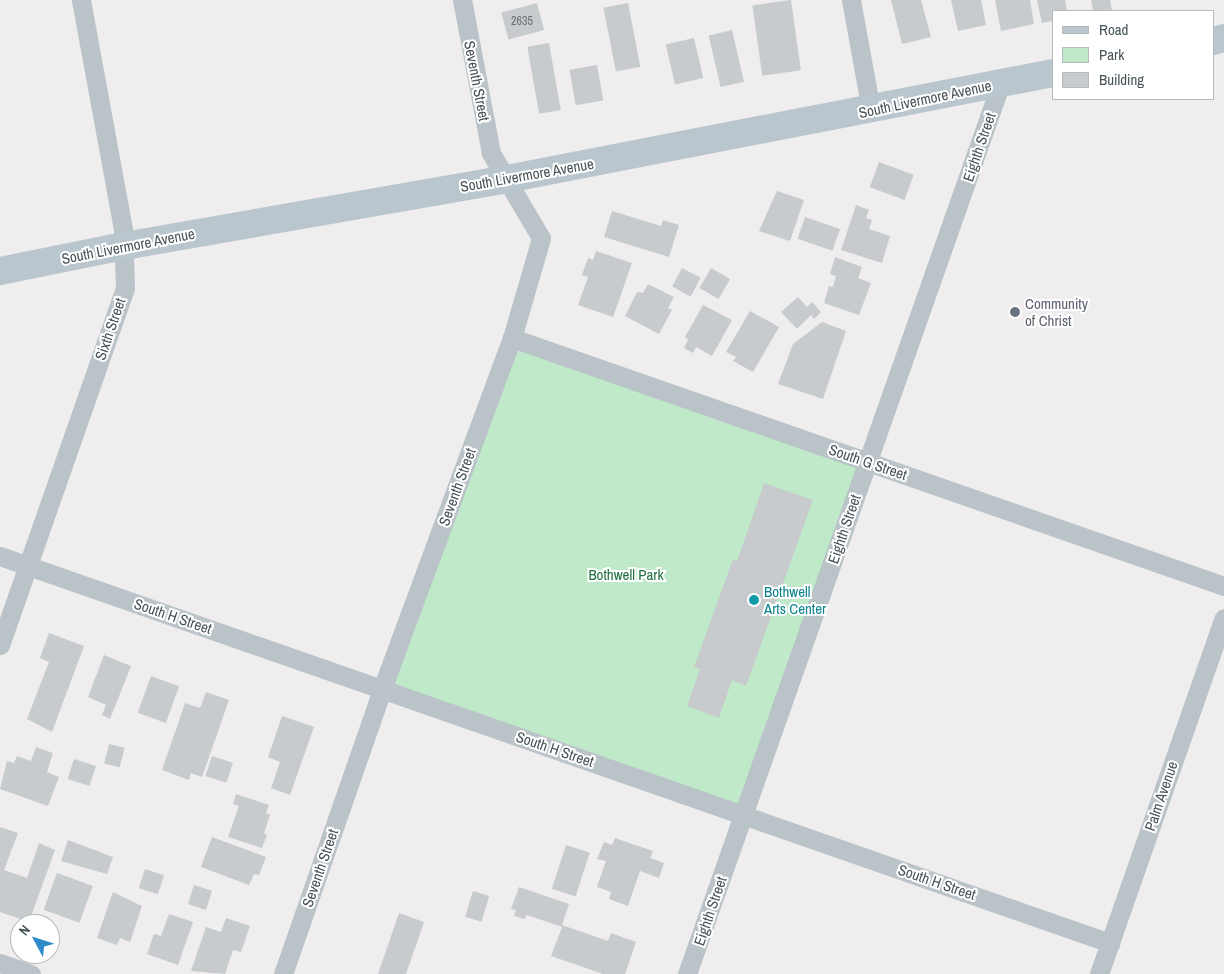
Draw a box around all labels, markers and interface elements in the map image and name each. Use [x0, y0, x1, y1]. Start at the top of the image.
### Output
legend [1052, 10, 1214, 100]
house number: 2635 [511, 15, 533, 29]
text: Road [1099, 19, 1128, 40]
street label: Seventh Street [460, 39, 494, 123]
text: Park [1099, 44, 1124, 65]
text: Building [1099, 69, 1144, 90]
street label: South Livermore Avenue [857, 76, 993, 122]
street label: Eighth Street [959, 110, 999, 184]
street label: South Livermore Avenue [459, 154, 595, 196]
street label: South Livermore Avenue [60, 224, 196, 268]
place label: Community of Christ [1025, 294, 1088, 329]
street label: Sixth Street [91, 296, 129, 362]
marker: Community of Christ [1009, 306, 1021, 318]
street label: South G Street [827, 440, 909, 484]
street label: Seventh Street [435, 446, 479, 528]
street label: Eighth Street [824, 492, 864, 566]
park label: Bothwell Park [588, 566, 664, 584]
place label: Bothwell Arts Center [764, 582, 826, 617]
street label: South H Street [132, 594, 214, 638]
marker: Bothwell Arts Center [748, 594, 760, 606]
street label: South H Street [514, 727, 596, 771]
street label: Palm Avenue [1141, 759, 1181, 833]
street label: Seventh Street [298, 827, 342, 909]
street label: South H Street [896, 860, 978, 904]
street label: Eighth Street [690, 874, 730, 948]
north arrow [10, 914, 60, 964]
text: N [15, 921, 34, 939]

